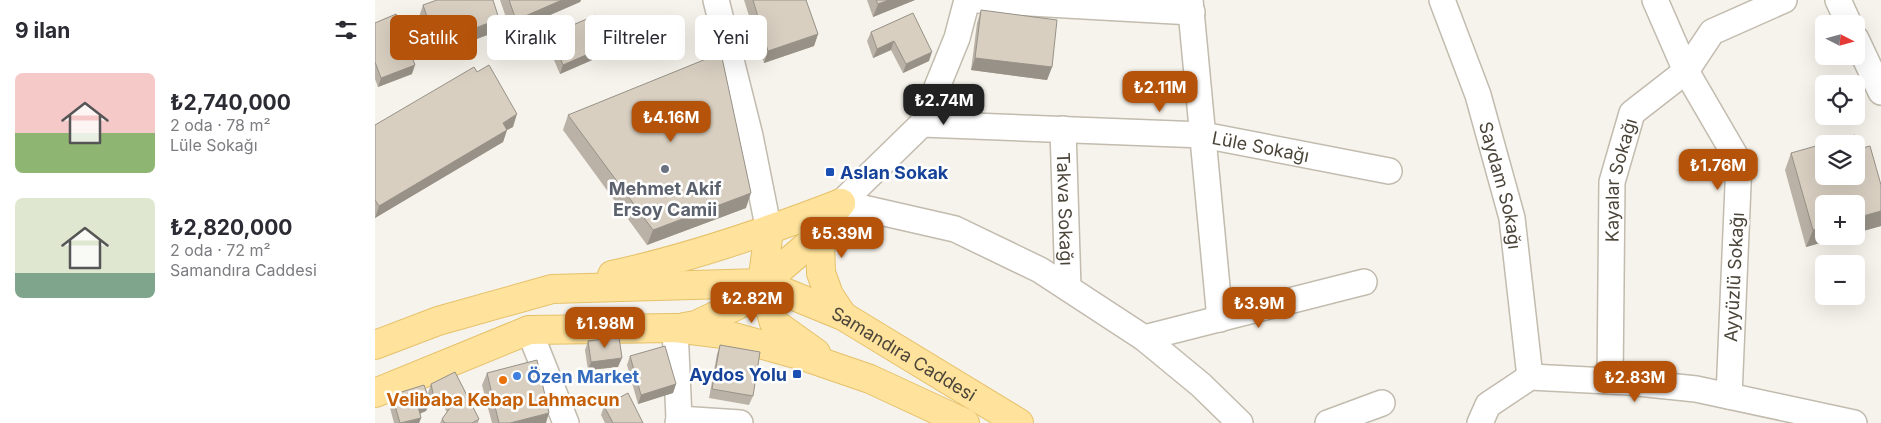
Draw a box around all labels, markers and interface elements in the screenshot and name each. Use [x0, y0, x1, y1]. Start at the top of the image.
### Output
chip: Satılık [390, 15, 477, 60]
chip: Kiralık [487, 15, 575, 60]
chip: Filtreler [585, 15, 685, 60]
chip: Yeni [695, 15, 767, 60]
north arrow [1815, 15, 1865, 65]
map controls [1815, 15, 1865, 305]
icon: filters [332, 16, 360, 44]
text: 9 ilan [15, 18, 70, 43]
pin: ₺2.11M [1119, 70, 1201, 113]
button: locate [1815, 75, 1865, 125]
text: ₺2.11M [1134, 77, 1187, 97]
pin: ₺2.74M [903, 84, 985, 126]
text: ₺2,740,000 [170, 90, 291, 115]
text: ₺2.74M [914, 90, 974, 110]
icon: home [55, 93, 115, 153]
pin: ₺4.16M [630, 100, 712, 143]
text: ₺4.16M [643, 107, 699, 127]
text: 2 oda · 78 m² [170, 115, 271, 135]
street label: Kayalar Sokağı [1601, 116, 1640, 242]
street label: Saydam Sokağı [1475, 119, 1526, 250]
street label: Lüle Sokağı [1210, 127, 1311, 166]
text: Lüle Sokağı [170, 135, 258, 155]
button: layers [1815, 135, 1865, 185]
pin: ₺1.76M [1677, 148, 1759, 191]
street label: Takva Sokağı [1053, 152, 1078, 266]
text: ₺1.76M [1690, 155, 1746, 175]
place label: Aslan Sokak [840, 162, 949, 183]
marker: Mehmet Akif Ersoy Camii [659, 163, 671, 175]
marker: Aslan Sokak [824, 166, 836, 178]
place label: Mehmet Akif Ersoy Camii [609, 178, 721, 220]
button: + [1815, 195, 1865, 245]
street label: Ayyüzlü Sokağı [1720, 212, 1748, 342]
text: ₺2,820,000 [170, 215, 293, 240]
pin: ₺5.39M [801, 216, 883, 259]
icon: home [55, 218, 115, 278]
text: ₺5.39M [812, 223, 872, 243]
text: 2 oda · 72 m² [170, 240, 271, 260]
button: − [1815, 255, 1865, 305]
text: Samandıra Caddesi [170, 260, 317, 280]
pin: ₺2.82M [711, 282, 793, 324]
pin: ₺3.9M [1224, 286, 1294, 329]
text: ₺2.82M [722, 288, 782, 308]
text: ₺3.9M [1234, 293, 1284, 313]
street label: Samandıra Caddesi [829, 302, 980, 405]
pin: ₺1.98M [564, 306, 646, 349]
text: ₺1.98M [576, 313, 634, 333]
pin: ₺2.83M [1594, 360, 1676, 403]
place label: Aydos Yolu [689, 364, 787, 385]
place label: Özen Market [527, 366, 640, 387]
text: ₺2.83M [1605, 367, 1665, 387]
marker: Aydos Yolu [791, 368, 803, 380]
marker: Özen Market [511, 370, 523, 382]
marker: Velibaba Kebap Lahmacun [497, 374, 509, 386]
place label: Velibaba Kebap Lahmacun [386, 389, 620, 410]

